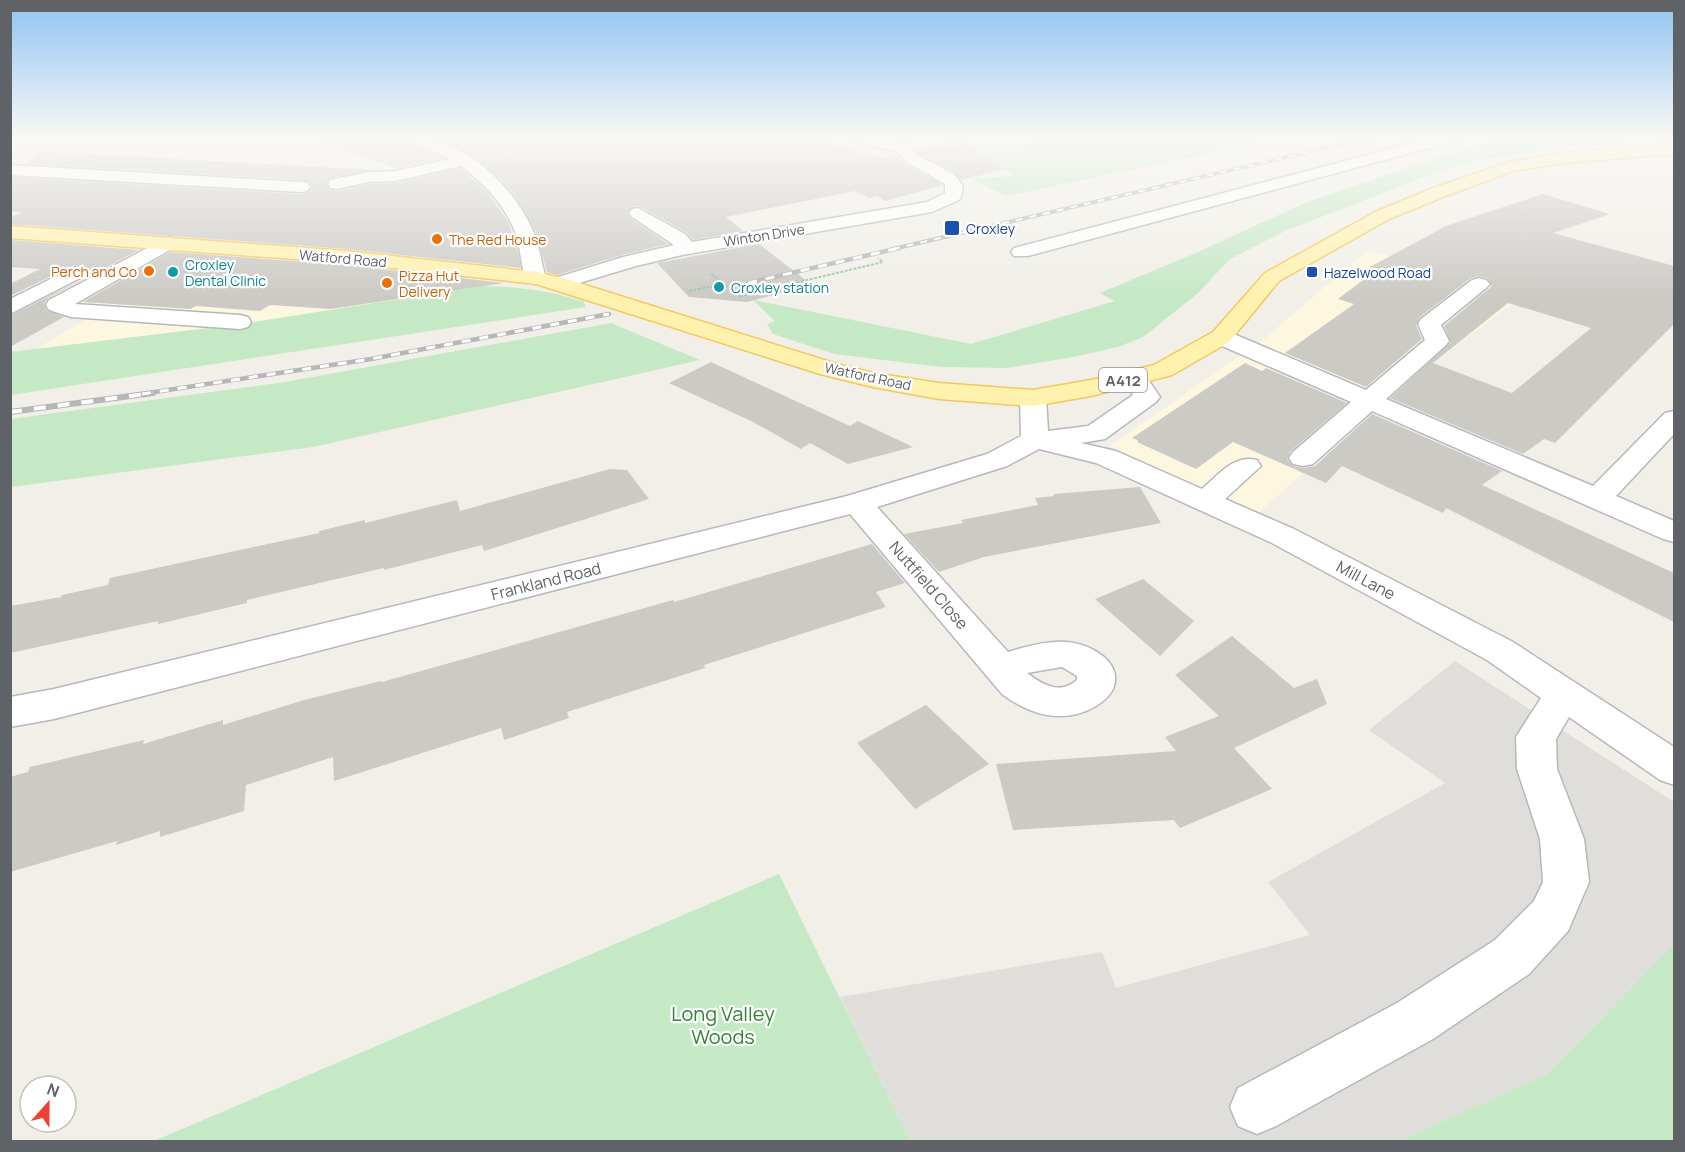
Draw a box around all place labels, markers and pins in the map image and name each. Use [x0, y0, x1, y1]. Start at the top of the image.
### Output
marker: Croxley [943, 219, 961, 237]
place label: Croxley [966, 219, 1016, 238]
place label: The Red House [449, 230, 546, 249]
marker: The Red House [430, 232, 444, 246]
place label: Croxley Dental Clinic [185, 255, 266, 290]
place label: Perch and Co [51, 262, 137, 281]
place label: Hazelwood Road [1324, 263, 1431, 282]
marker: Perch and Co [142, 264, 156, 278]
marker: Croxley Dental Clinic [166, 265, 180, 279]
marker: Hazelwood Road [1305, 265, 1319, 279]
place label: Pizza Hut Delivery [399, 266, 460, 301]
marker: Pizza Hut Delivery [380, 276, 394, 290]
place label: Croxley station [731, 278, 829, 297]
marker: Croxley station [712, 280, 726, 294]

